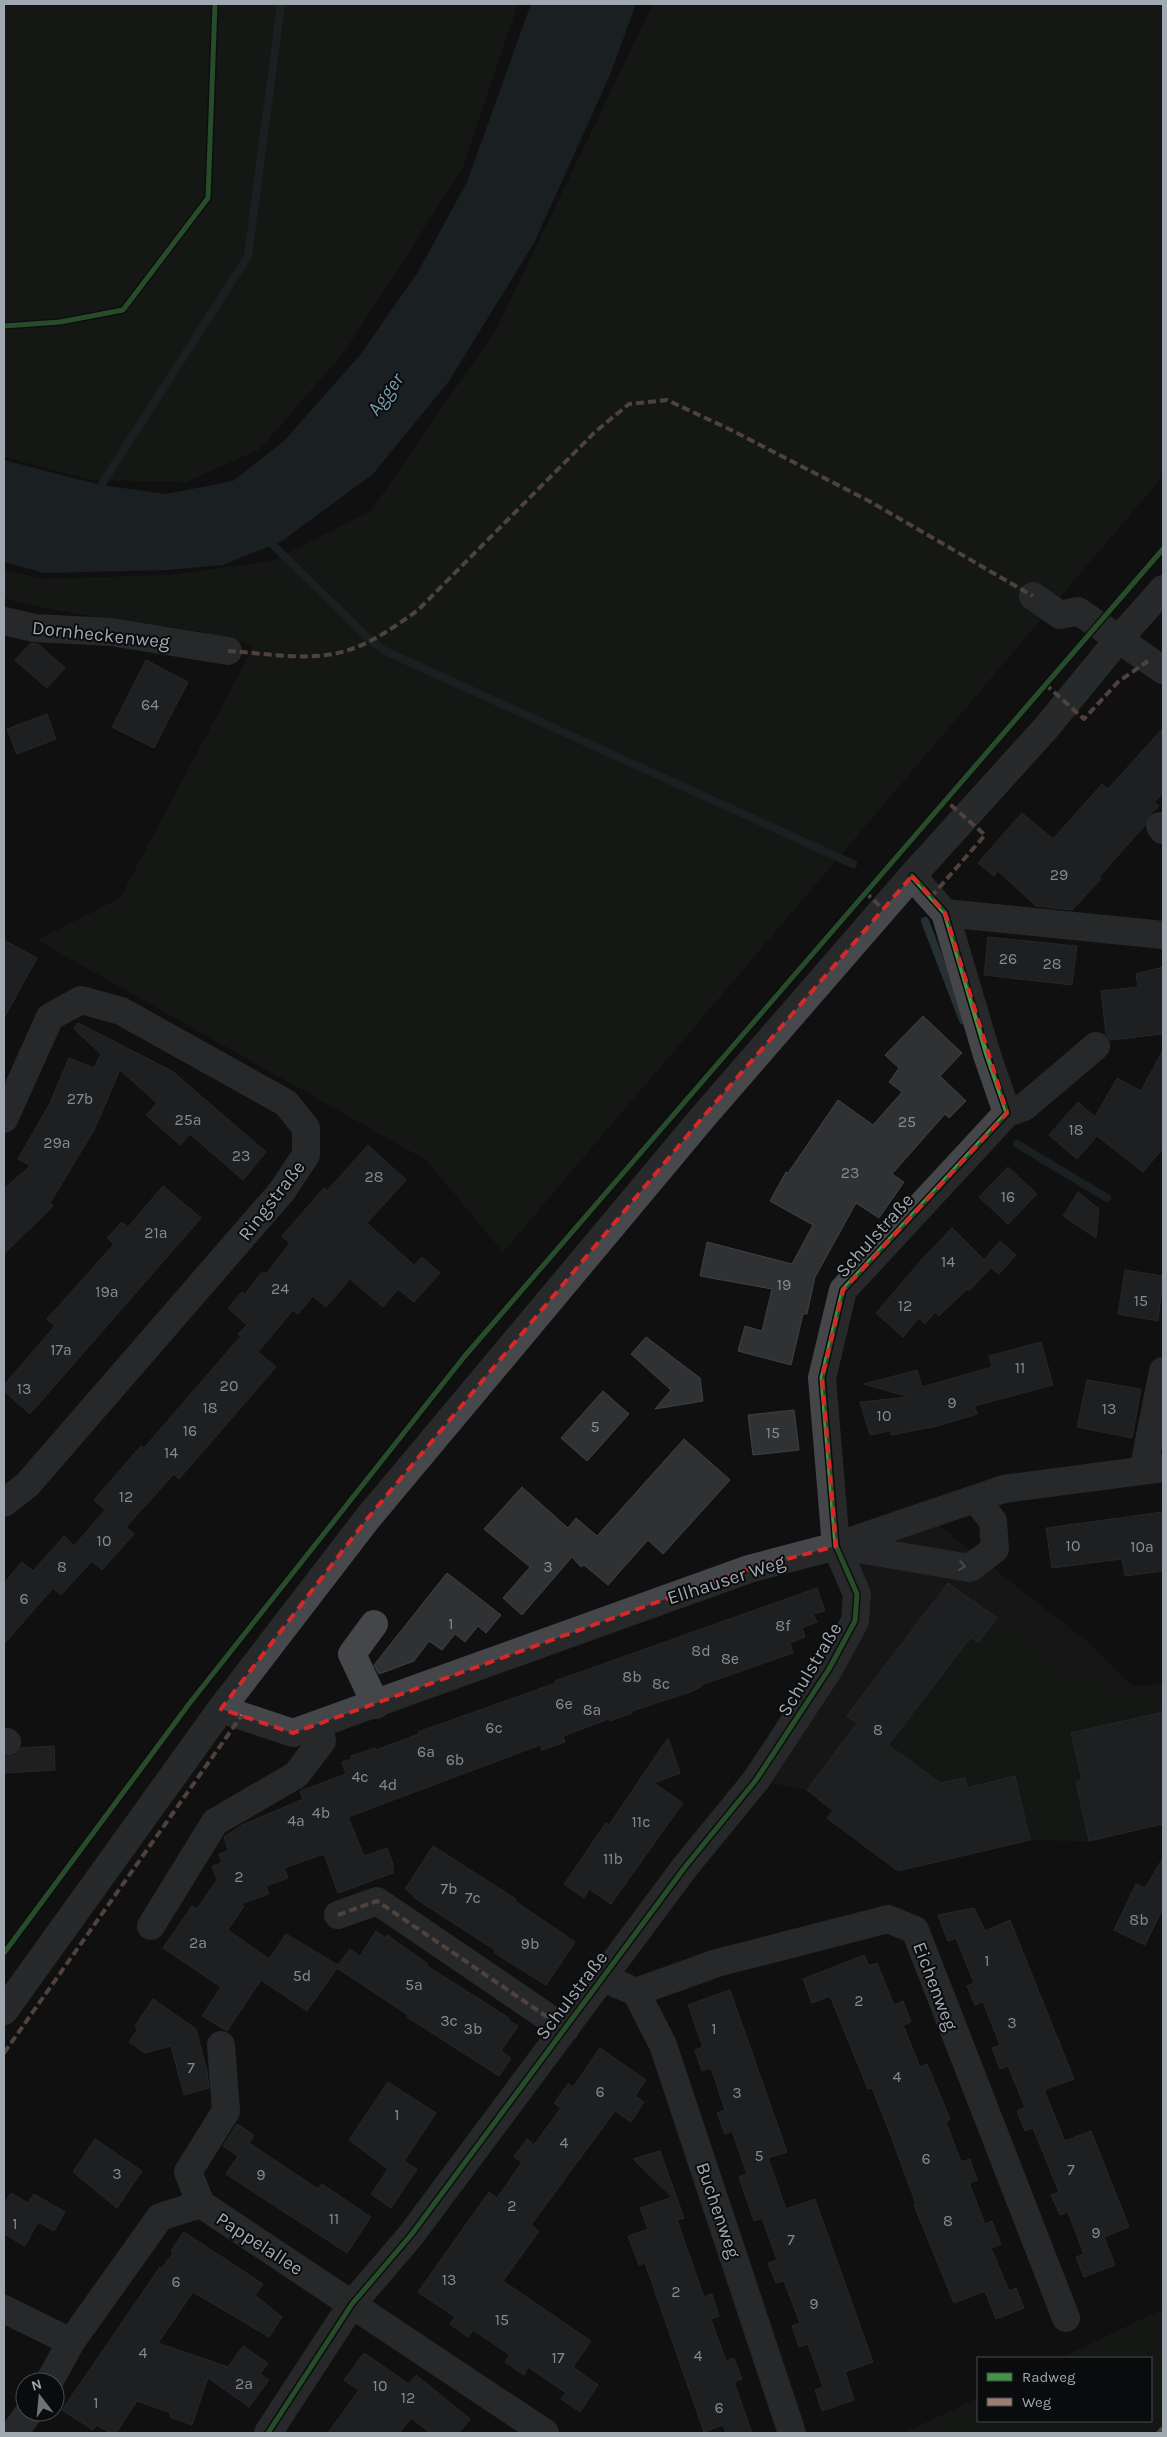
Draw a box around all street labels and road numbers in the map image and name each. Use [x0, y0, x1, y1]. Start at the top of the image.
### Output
street label: Dornheckenweg [31, 617, 171, 653]
street label: Ringstraße [234, 1156, 310, 1245]
street label: Schulstraße [831, 1189, 918, 1282]
street label: Ellhauser Weg [665, 1550, 788, 1609]
street label: Schulstraße [773, 1619, 846, 1720]
street label: Eichenweg [908, 1939, 962, 2034]
street label: Schulstraße [531, 1947, 612, 2044]
street label: Buchenweg [691, 2159, 745, 2261]
street label: Pappelallee [212, 2208, 307, 2280]

